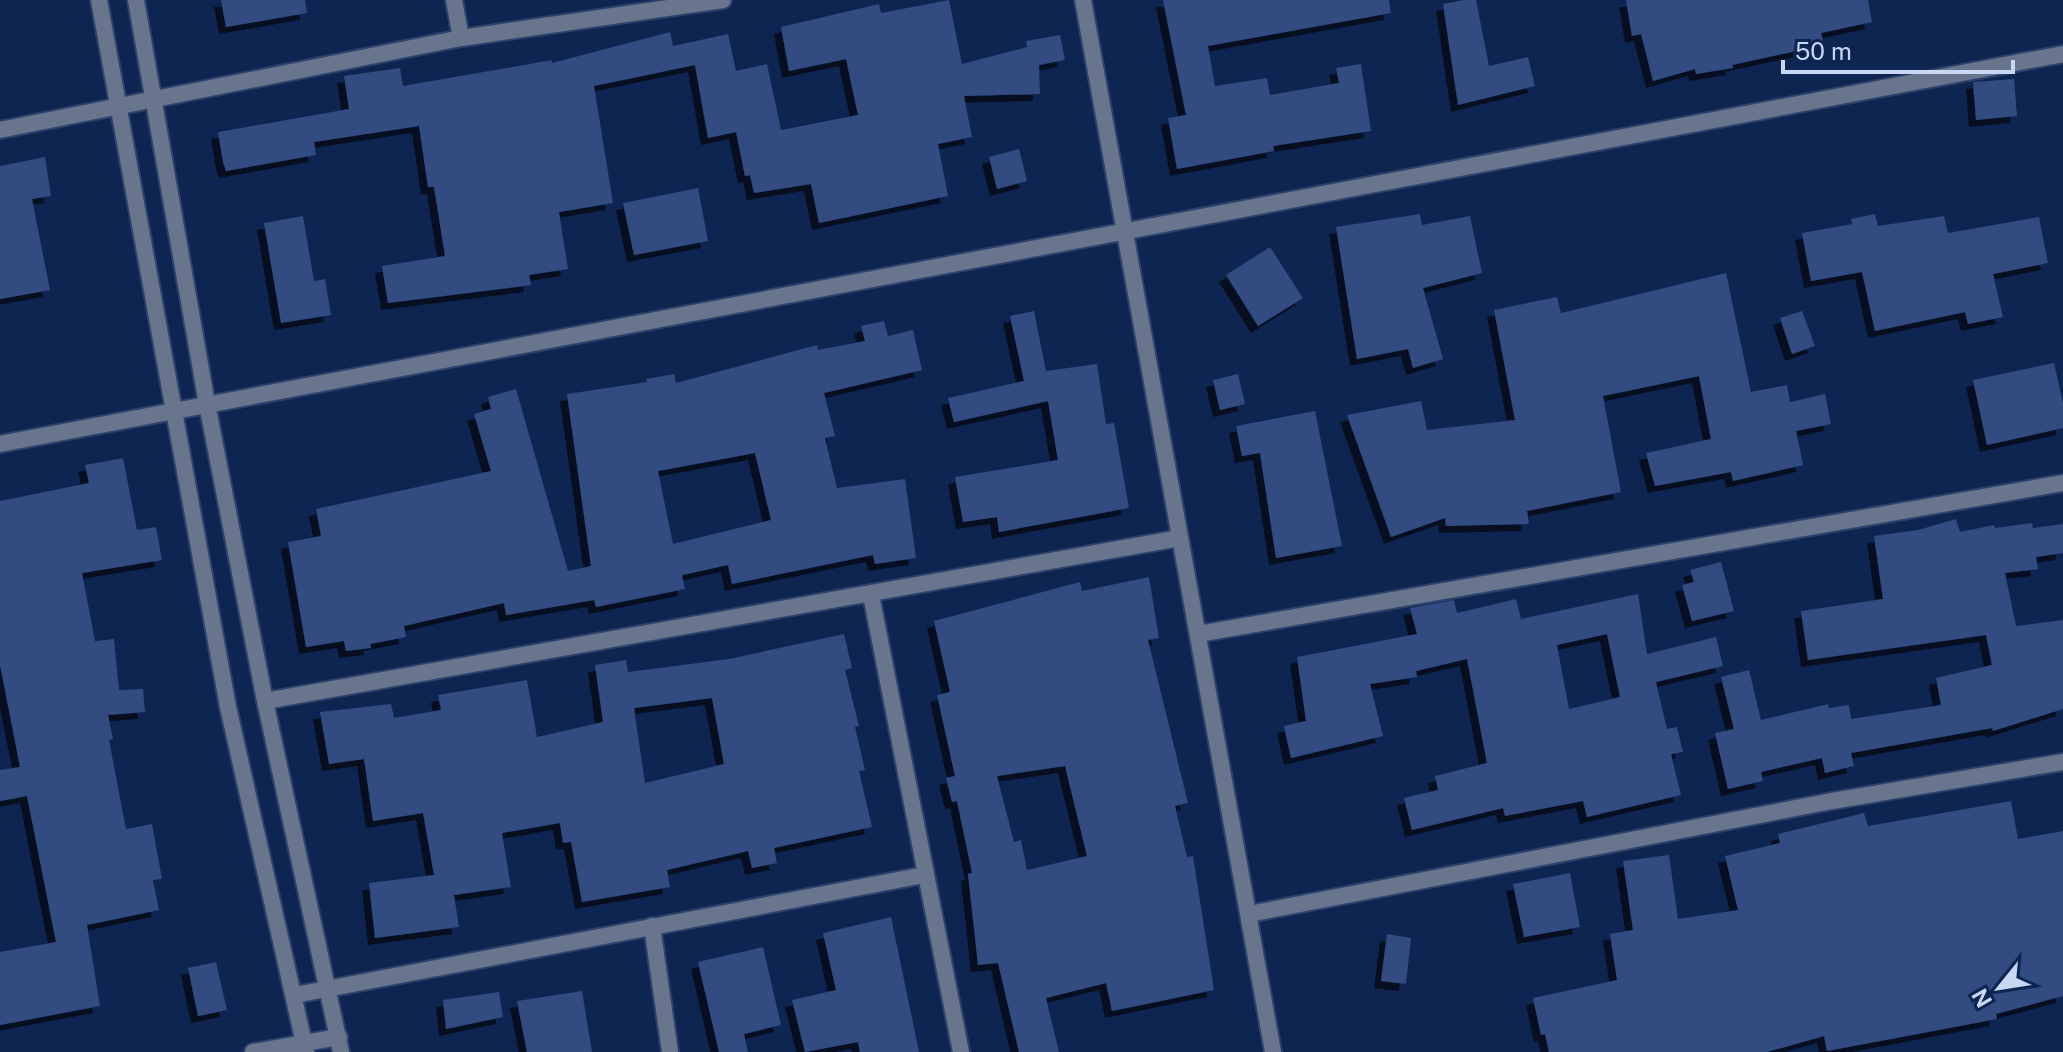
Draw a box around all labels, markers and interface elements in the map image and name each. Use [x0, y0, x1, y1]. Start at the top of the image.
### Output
scale bar [1783, 24, 2013, 74]
text: 50 m [1795, 37, 1852, 65]
north arrow [1959, 948, 2039, 1028]
text: N [1966, 984, 1997, 1012]

